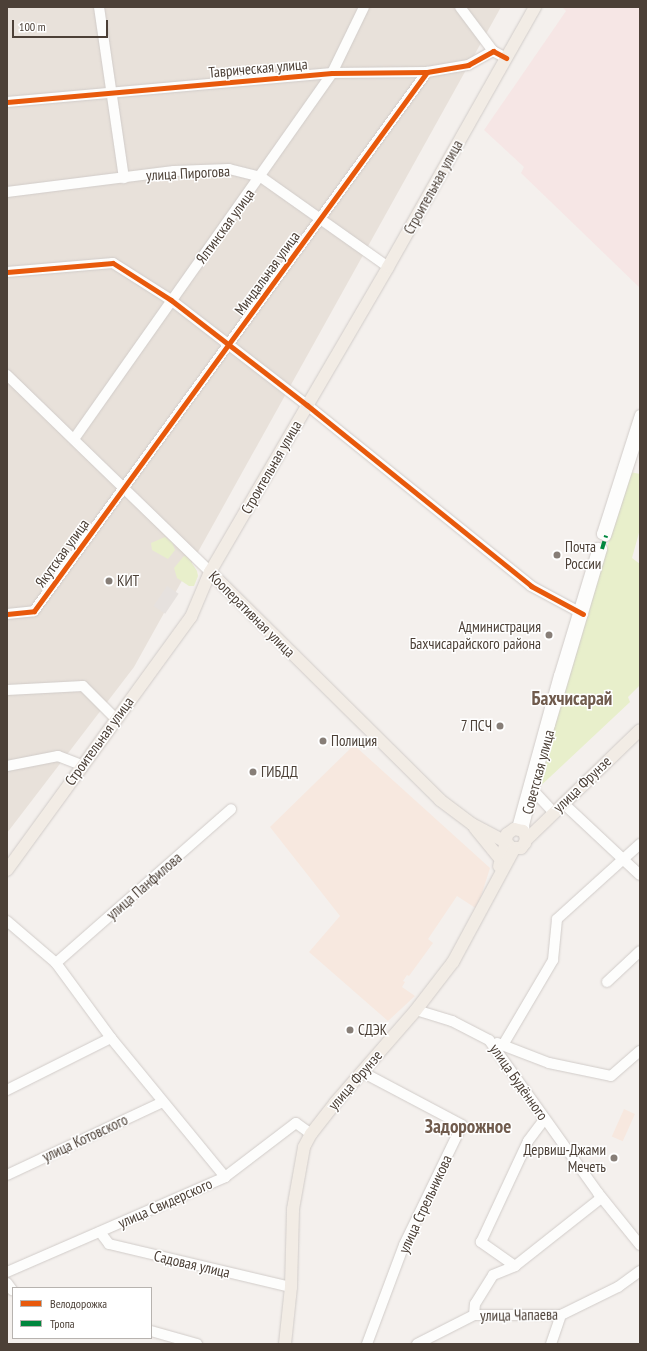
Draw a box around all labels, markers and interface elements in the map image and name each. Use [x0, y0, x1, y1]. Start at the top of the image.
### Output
scale bar [14, 12, 110, 38]
text: 100 m [19, 19, 46, 34]
street label: Таврическая улица [208, 55, 308, 81]
street label: Строительная улица [400, 137, 466, 237]
street label: улица Пирогова [145, 162, 231, 184]
street label: Ялтинская улица [192, 185, 258, 267]
street label: Миндальная улица [231, 228, 303, 318]
street label: Строительная улица [237, 417, 305, 517]
street label: Якутская улица [31, 515, 93, 591]
place label: Почта России [565, 537, 601, 572]
marker: Почта России [552, 550, 562, 560]
street label: Кооперативная улица [205, 567, 299, 661]
place label: КИТ [117, 572, 139, 590]
marker: КИТ [104, 576, 114, 586]
place label: Администрация Бахчисарайского района [410, 617, 541, 652]
marker: Администрация Бахчисарайского района [544, 630, 554, 640]
district label: Бахчисарай [532, 688, 612, 710]
street label: Строительная улица [61, 693, 137, 789]
place label: 7 ПСЧ [460, 717, 492, 735]
marker: 7 ПСЧ [495, 721, 505, 731]
street label: Советская улица [518, 728, 558, 816]
place label: Полиция [331, 732, 377, 750]
marker: Полиция [318, 736, 328, 746]
street label: улица Фрунзе [549, 752, 615, 816]
place label: ГИБДД [261, 763, 298, 781]
marker: ГИБДД [248, 767, 258, 777]
street label: улица Панфилова [103, 848, 185, 924]
place label: СДЭК [358, 1021, 387, 1039]
marker: СДЭК [345, 1025, 355, 1035]
street label: улица Будённого [486, 1040, 552, 1124]
street label: улица Фрунзе [324, 1046, 386, 1114]
street label: улица Котовского [39, 1110, 131, 1166]
district label: Задорожное [425, 1116, 511, 1138]
place label: Дервиш-Джами Мечеть [523, 1140, 606, 1175]
street label: улица Стрельникова [394, 1152, 456, 1256]
marker: Дервиш-Джами Мечеть [609, 1153, 619, 1163]
street label: улица Свидерского [115, 1174, 215, 1232]
street label: Садовая улица [152, 1246, 232, 1282]
legend [12, 1287, 152, 1339]
text: Велодорожка [50, 1296, 107, 1311]
street label: улица Чапаева [480, 1305, 558, 1325]
text: Тропа [50, 1316, 75, 1331]

